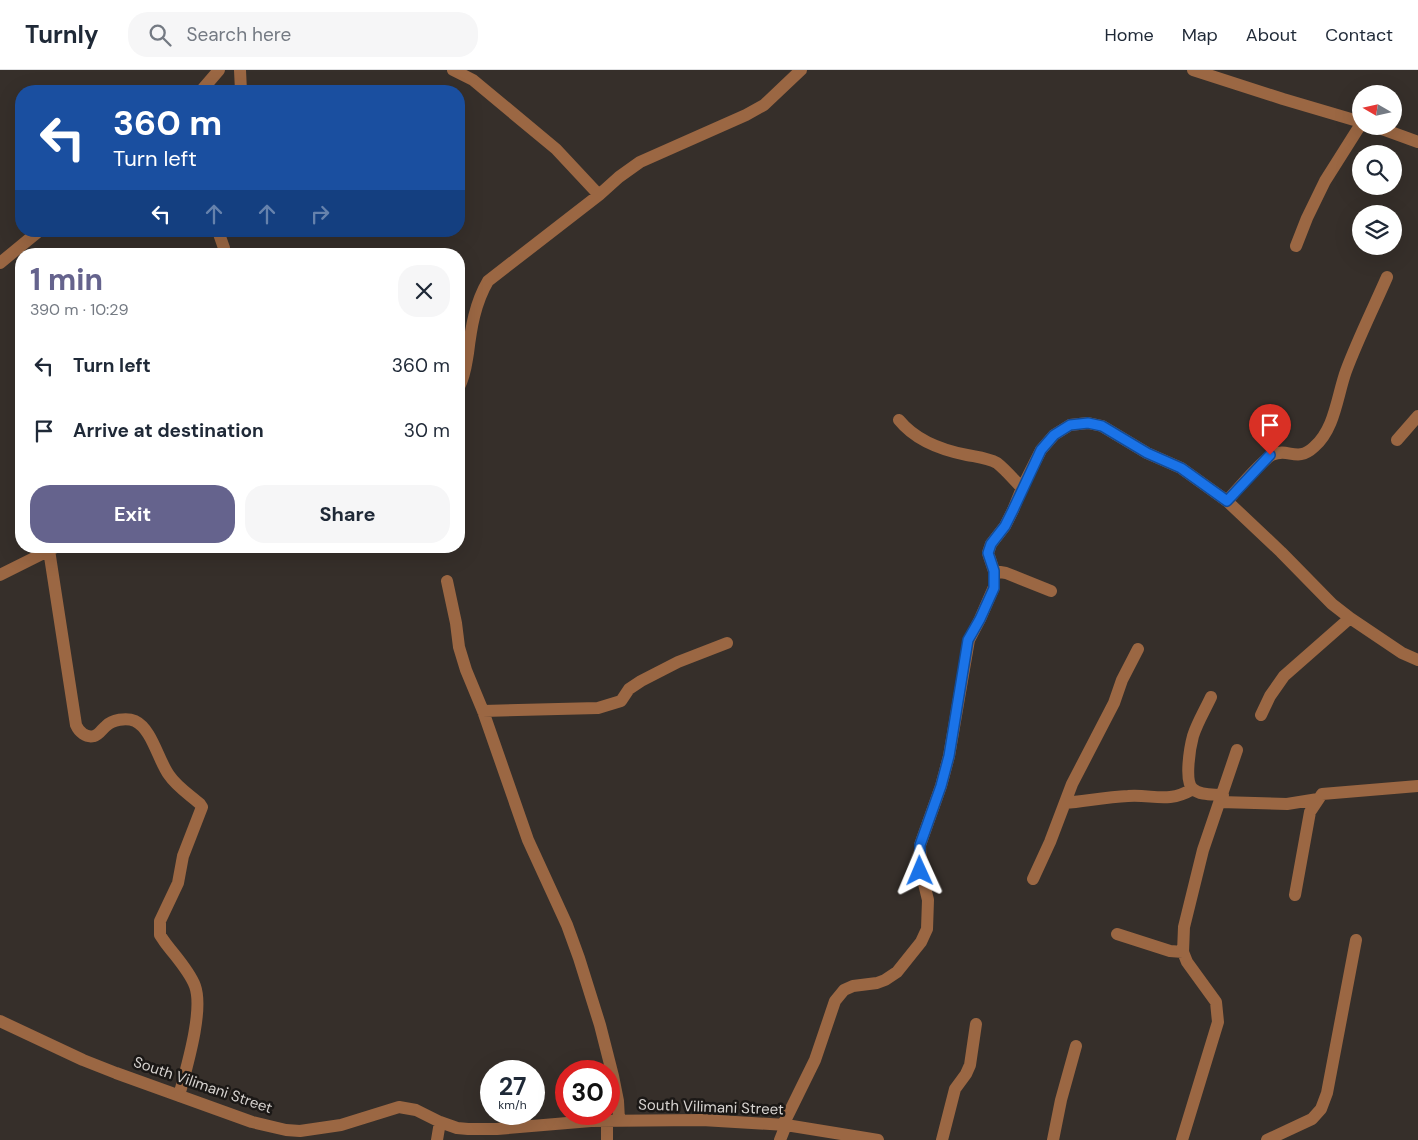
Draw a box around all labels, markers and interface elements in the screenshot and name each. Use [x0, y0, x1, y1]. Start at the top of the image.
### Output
search box [128, 12, 478, 57]
text: Turnly [25, 19, 98, 50]
icon: search [146, 21, 174, 49]
text: Search here [186, 22, 291, 47]
text: Home [1104, 23, 1154, 47]
text: Map [1182, 23, 1218, 47]
text: About [1246, 23, 1297, 47]
text: Contact [1325, 23, 1393, 47]
north arrow [1352, 85, 1402, 135]
map controls [1352, 85, 1402, 255]
text: 360 m [113, 100, 222, 146]
icon: left [30, 105, 95, 170]
text: Turn left [113, 144, 197, 173]
button: search [1352, 145, 1402, 195]
icon: left [147, 200, 175, 228]
icon: ahead [200, 200, 228, 228]
icon: ahead [253, 200, 281, 228]
icon: right [306, 200, 334, 228]
button: layers [1352, 205, 1402, 255]
text: 1 min [30, 260, 103, 299]
button: close [398, 265, 450, 317]
text: 390 m · 10:29 [30, 299, 128, 320]
icon: left [30, 352, 58, 380]
text: Turn left [73, 353, 151, 378]
text: 360 m [392, 353, 450, 378]
pin [1249, 404, 1291, 455]
icon: arrive [1256, 411, 1284, 439]
icon: arrive [30, 417, 58, 445]
text: Arrive at destination [73, 418, 264, 443]
text: 30 m [404, 418, 450, 443]
button: Exit [30, 485, 235, 543]
button: Share [245, 485, 450, 543]
position arrow [893, 844, 945, 896]
street label: South Vilimani Street [131, 1052, 275, 1118]
speed limit sign: 30 [555, 1060, 620, 1125]
text: 27 [499, 1070, 526, 1103]
street label: South Vilimani Street [638, 1094, 784, 1120]
text: km/h [498, 1097, 527, 1113]

